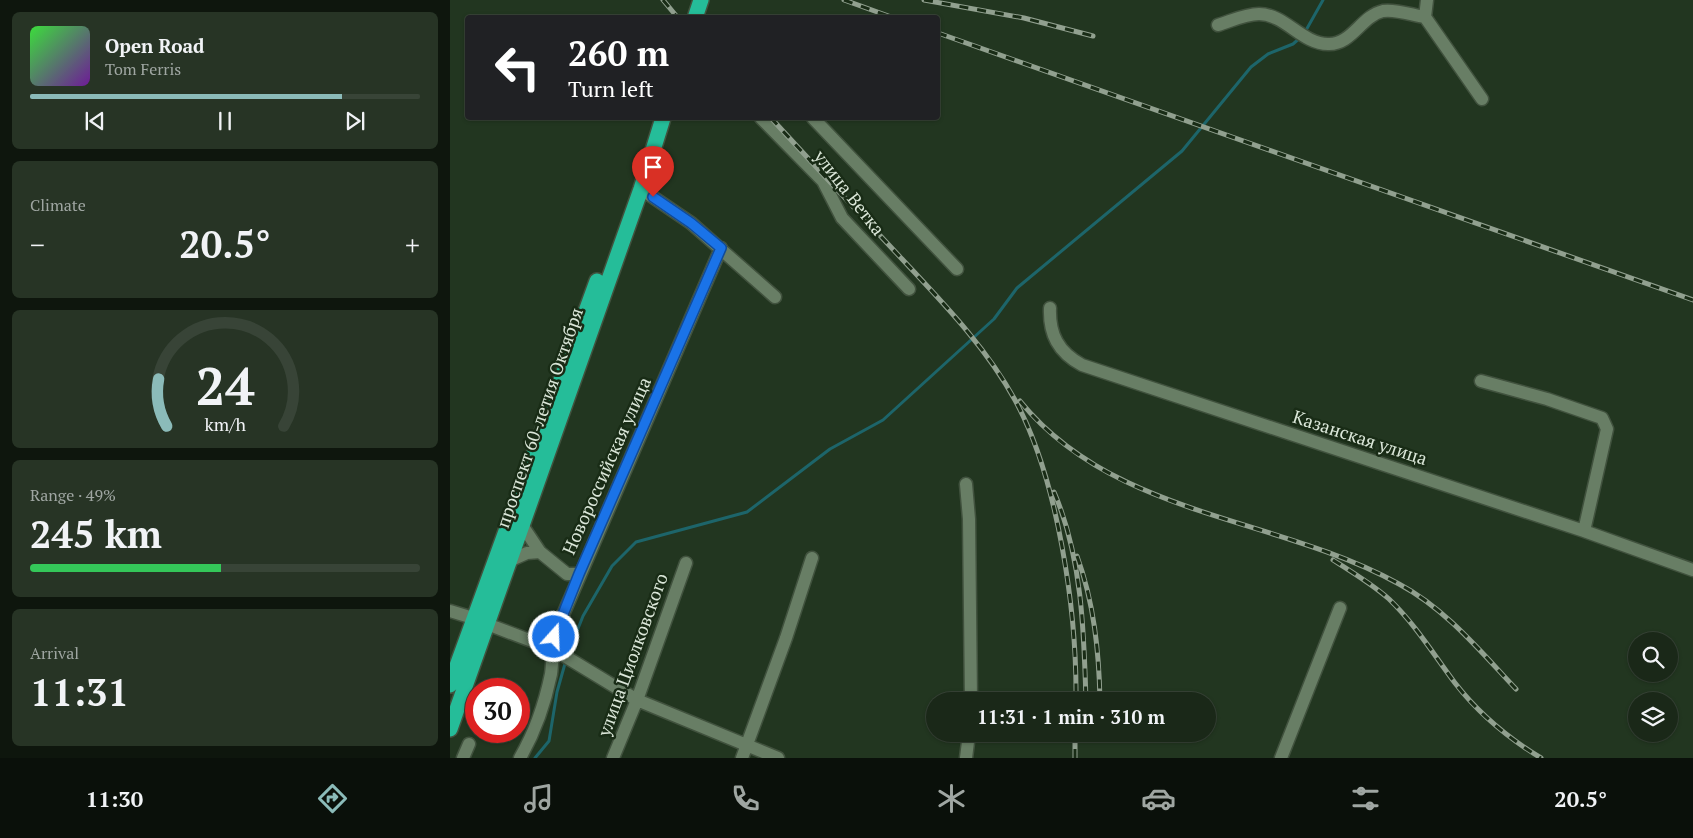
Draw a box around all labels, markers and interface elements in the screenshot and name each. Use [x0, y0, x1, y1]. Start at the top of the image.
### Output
text: 260 m [568, 30, 669, 76]
text: Open Road [105, 33, 205, 58]
icon: left [485, 35, 550, 100]
text: Tom Ferris [105, 58, 181, 80]
text: Turn left [568, 74, 654, 103]
icon: previous [81, 107, 109, 135]
icon: pause [211, 107, 239, 135]
icon: next [341, 107, 369, 135]
street label: улица Ветка [808, 144, 891, 240]
pin [632, 146, 674, 197]
icon: arrive [639, 153, 667, 181]
text: Climate [30, 194, 86, 216]
text: 20.5° [179, 219, 271, 269]
text: − [30, 226, 45, 263]
text: + [405, 226, 420, 263]
street label: проспект 60-летия Октября [490, 304, 588, 531]
text: 24 [196, 351, 255, 420]
street label: Новороссийская улица [556, 373, 656, 558]
street label: Казанская улица [1290, 404, 1431, 470]
text: km/h [204, 412, 246, 436]
text: Range · 49% [30, 484, 116, 506]
text: 245 km [30, 509, 162, 559]
street label: улица Циолковского [591, 570, 673, 741]
position arrow [527, 610, 579, 662]
map controls [1628, 632, 1678, 742]
button: search [1628, 632, 1678, 682]
text: Arrival [30, 642, 79, 664]
text: 11:31 [30, 667, 129, 717]
speed limit sign: 30 [465, 678, 530, 743]
button: layers [1628, 692, 1678, 742]
text: 11:31 · 1 min · 310 m [977, 704, 1165, 729]
icon: directions [315, 781, 350, 816]
icon: music [521, 781, 556, 816]
icon: phone [728, 781, 763, 816]
icon: climate [934, 781, 969, 816]
icon: car [1141, 781, 1176, 816]
icon: filters [1348, 781, 1383, 816]
text: 11:30 [86, 784, 143, 813]
text: 20.5° [1554, 784, 1607, 813]

